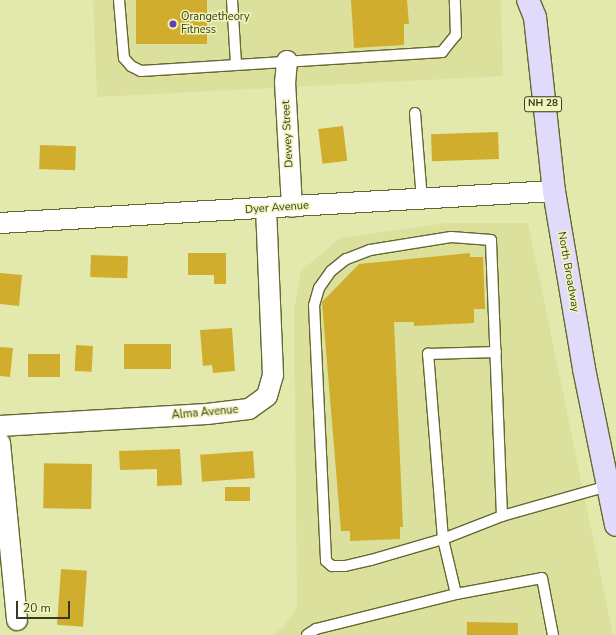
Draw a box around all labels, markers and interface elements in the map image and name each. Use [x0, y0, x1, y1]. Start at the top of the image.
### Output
place label: Orangetheory Fitness [181, 11, 250, 37]
marker: Orangetheory Fitness [168, 19, 178, 29]
road number: NH 28 [524, 96, 562, 112]
street label: Dewey Street [280, 100, 296, 168]
street label: Dyer Avenue [245, 199, 309, 217]
street label: North Broadway [554, 231, 582, 313]
street label: Alma Avenue [171, 404, 239, 422]
scale bar [18, 593, 72, 619]
text: 20 m [23, 600, 51, 616]

